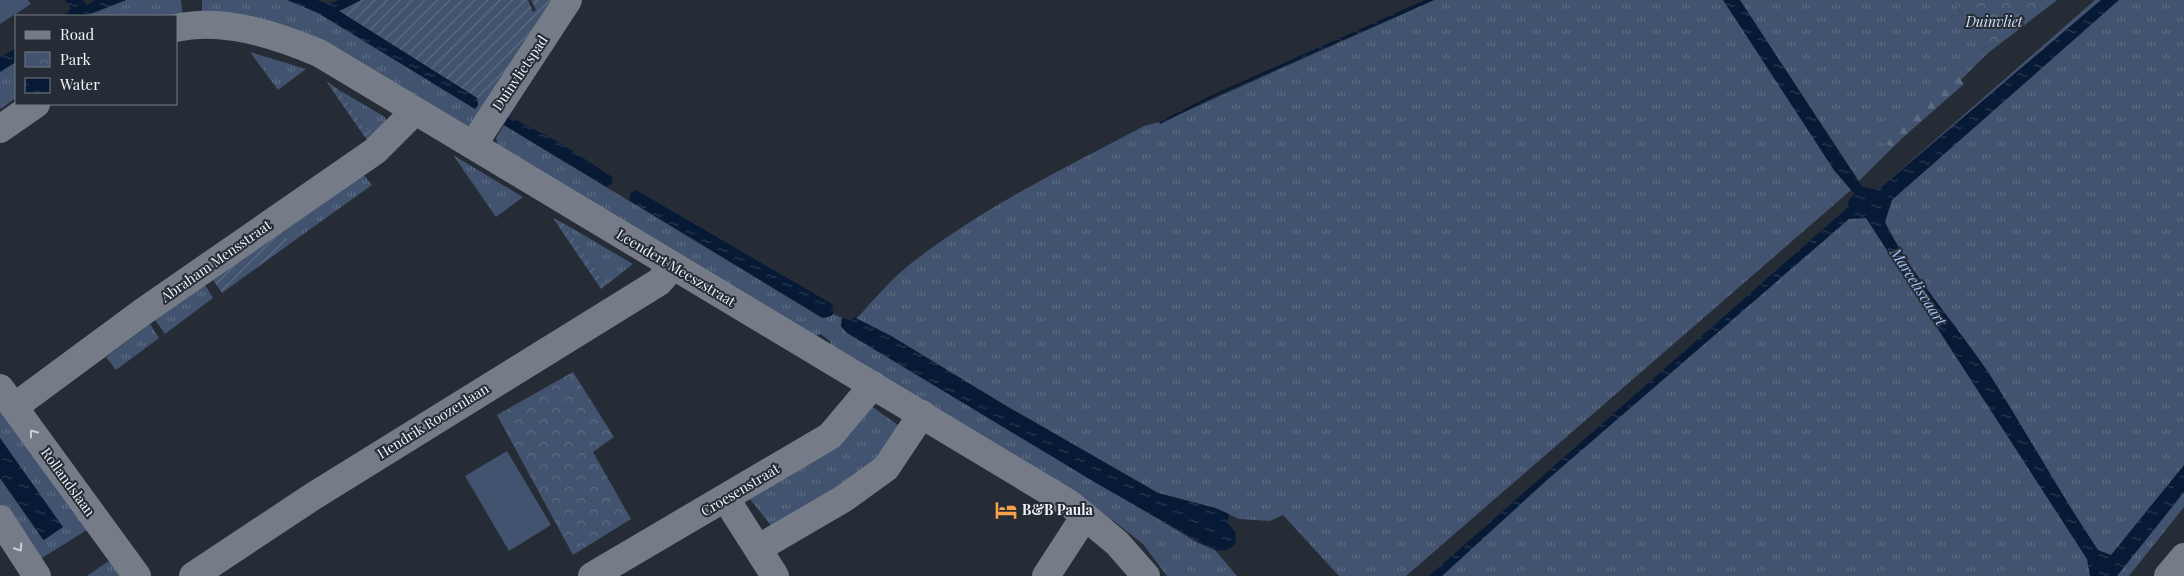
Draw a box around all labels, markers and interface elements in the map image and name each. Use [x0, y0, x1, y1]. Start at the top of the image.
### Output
park label: Duinvliet [1965, 12, 2024, 31]
legend [15, 15, 178, 105]
text: Road [60, 24, 94, 44]
street label: Duinvlietspad [487, 31, 552, 114]
text: Park [60, 49, 92, 69]
text: Water [59, 74, 100, 94]
street label: Abraham Mensstraat [156, 215, 276, 307]
street label: Leendert Meeszstraat [613, 224, 740, 311]
water label: Marcelisvaart [1886, 243, 1952, 330]
street label: Hendrik Roozenlaan [373, 378, 493, 463]
one-way arrow [30, 430, 38, 439]
street label: Rollandslaan [37, 444, 100, 520]
street label: Croesenstraat [697, 458, 783, 520]
hotel icon: B&B Paula [993, 497, 1019, 523]
place label: B&B Paula [1022, 500, 1094, 519]
one-way arrow [12, 542, 22, 551]

